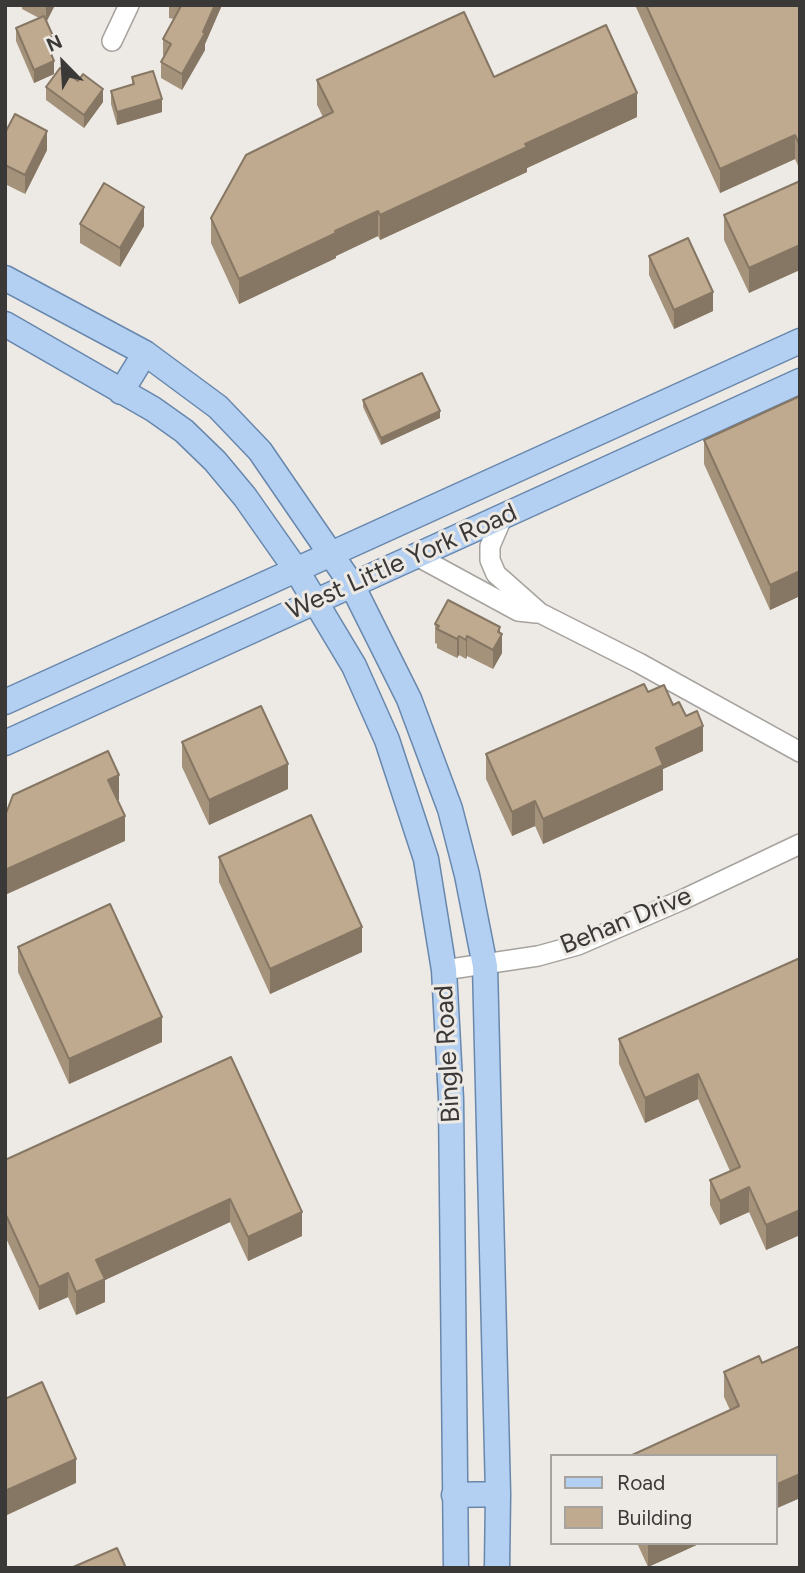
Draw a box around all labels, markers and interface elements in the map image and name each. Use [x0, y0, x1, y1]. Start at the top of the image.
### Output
north arrow [28, 28, 98, 98]
text: N [43, 30, 66, 57]
street label: West Little York Road [282, 497, 522, 627]
street label: Behan Drive [556, 881, 696, 961]
street label: Bingle Road [429, 984, 467, 1124]
legend [550, 1454, 777, 1545]
text: Road [617, 1470, 665, 1495]
text: Building [617, 1505, 692, 1530]

